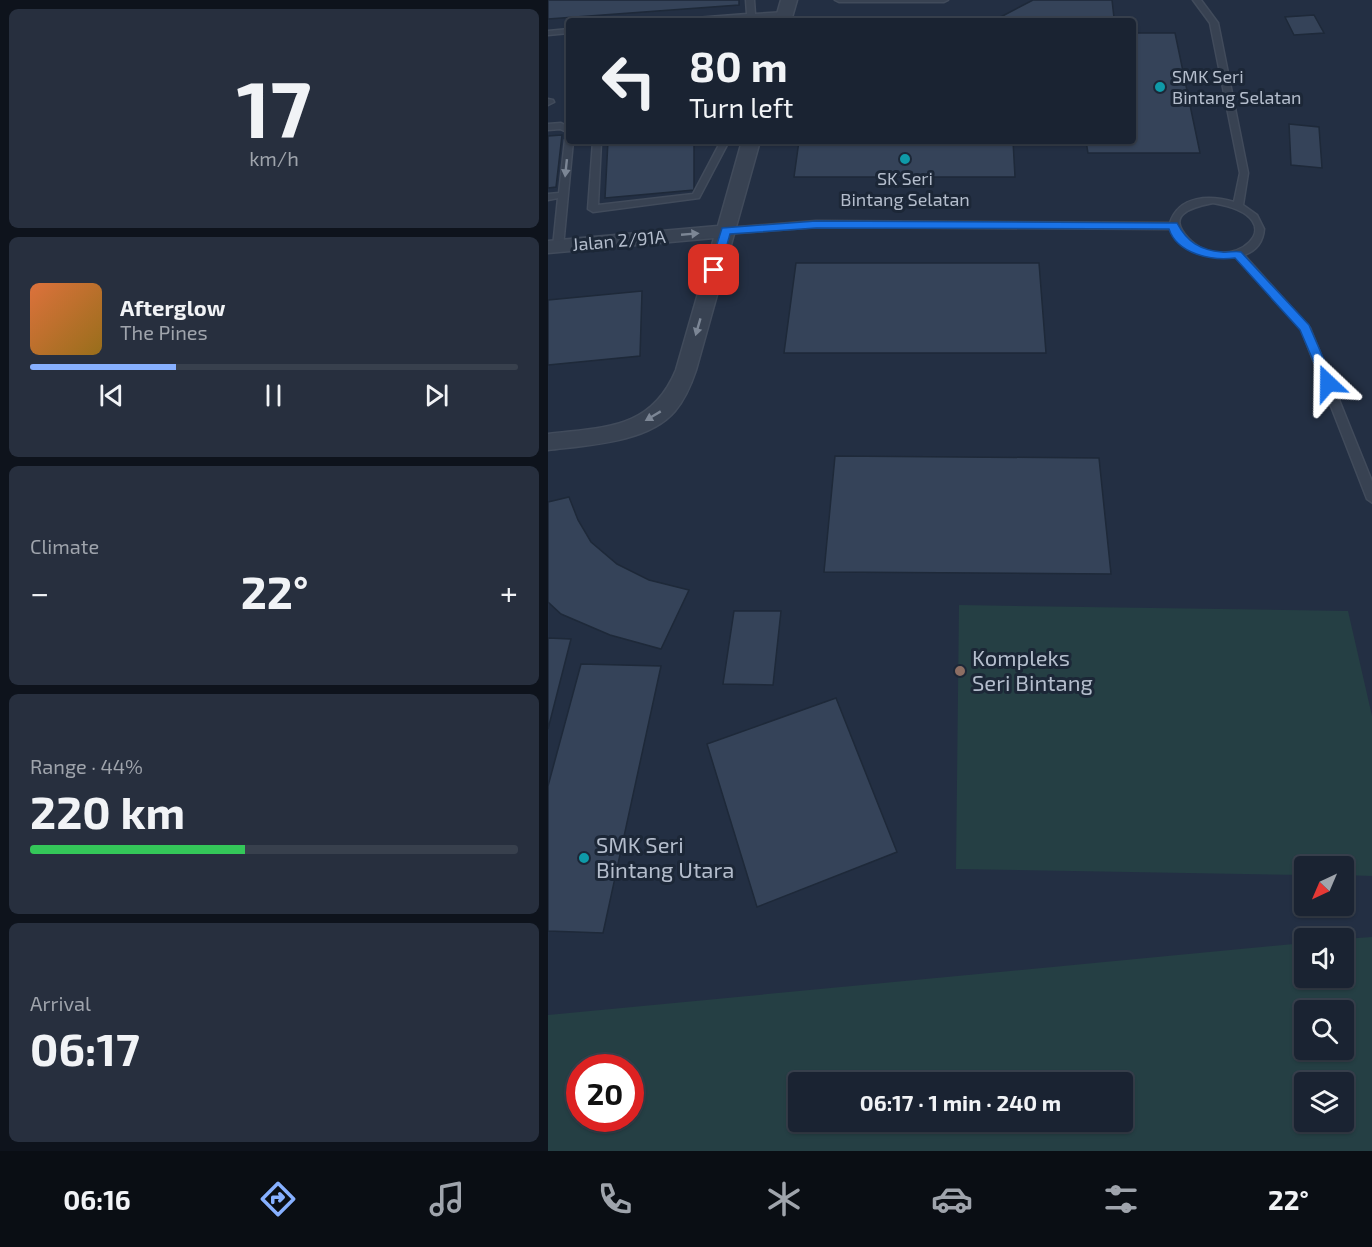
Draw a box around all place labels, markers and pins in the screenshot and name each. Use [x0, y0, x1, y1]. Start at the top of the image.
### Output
place label: SMK Seri Bintang Selatan [1172, 65, 1302, 108]
marker: SMK Seri Bintang Selatan [1153, 80, 1167, 94]
marker: SK Seri Bintang Selatan [898, 152, 912, 166]
place label: SK Seri Bintang Selatan [840, 167, 970, 210]
pin [688, 244, 739, 295]
place label: Kompleks Seri Bintang [972, 644, 1093, 695]
marker: Kompleks Seri Bintang [953, 664, 967, 678]
place label: SMK Seri Bintang Utara [596, 831, 734, 882]
marker: SMK Seri Bintang Utara [577, 851, 591, 865]

